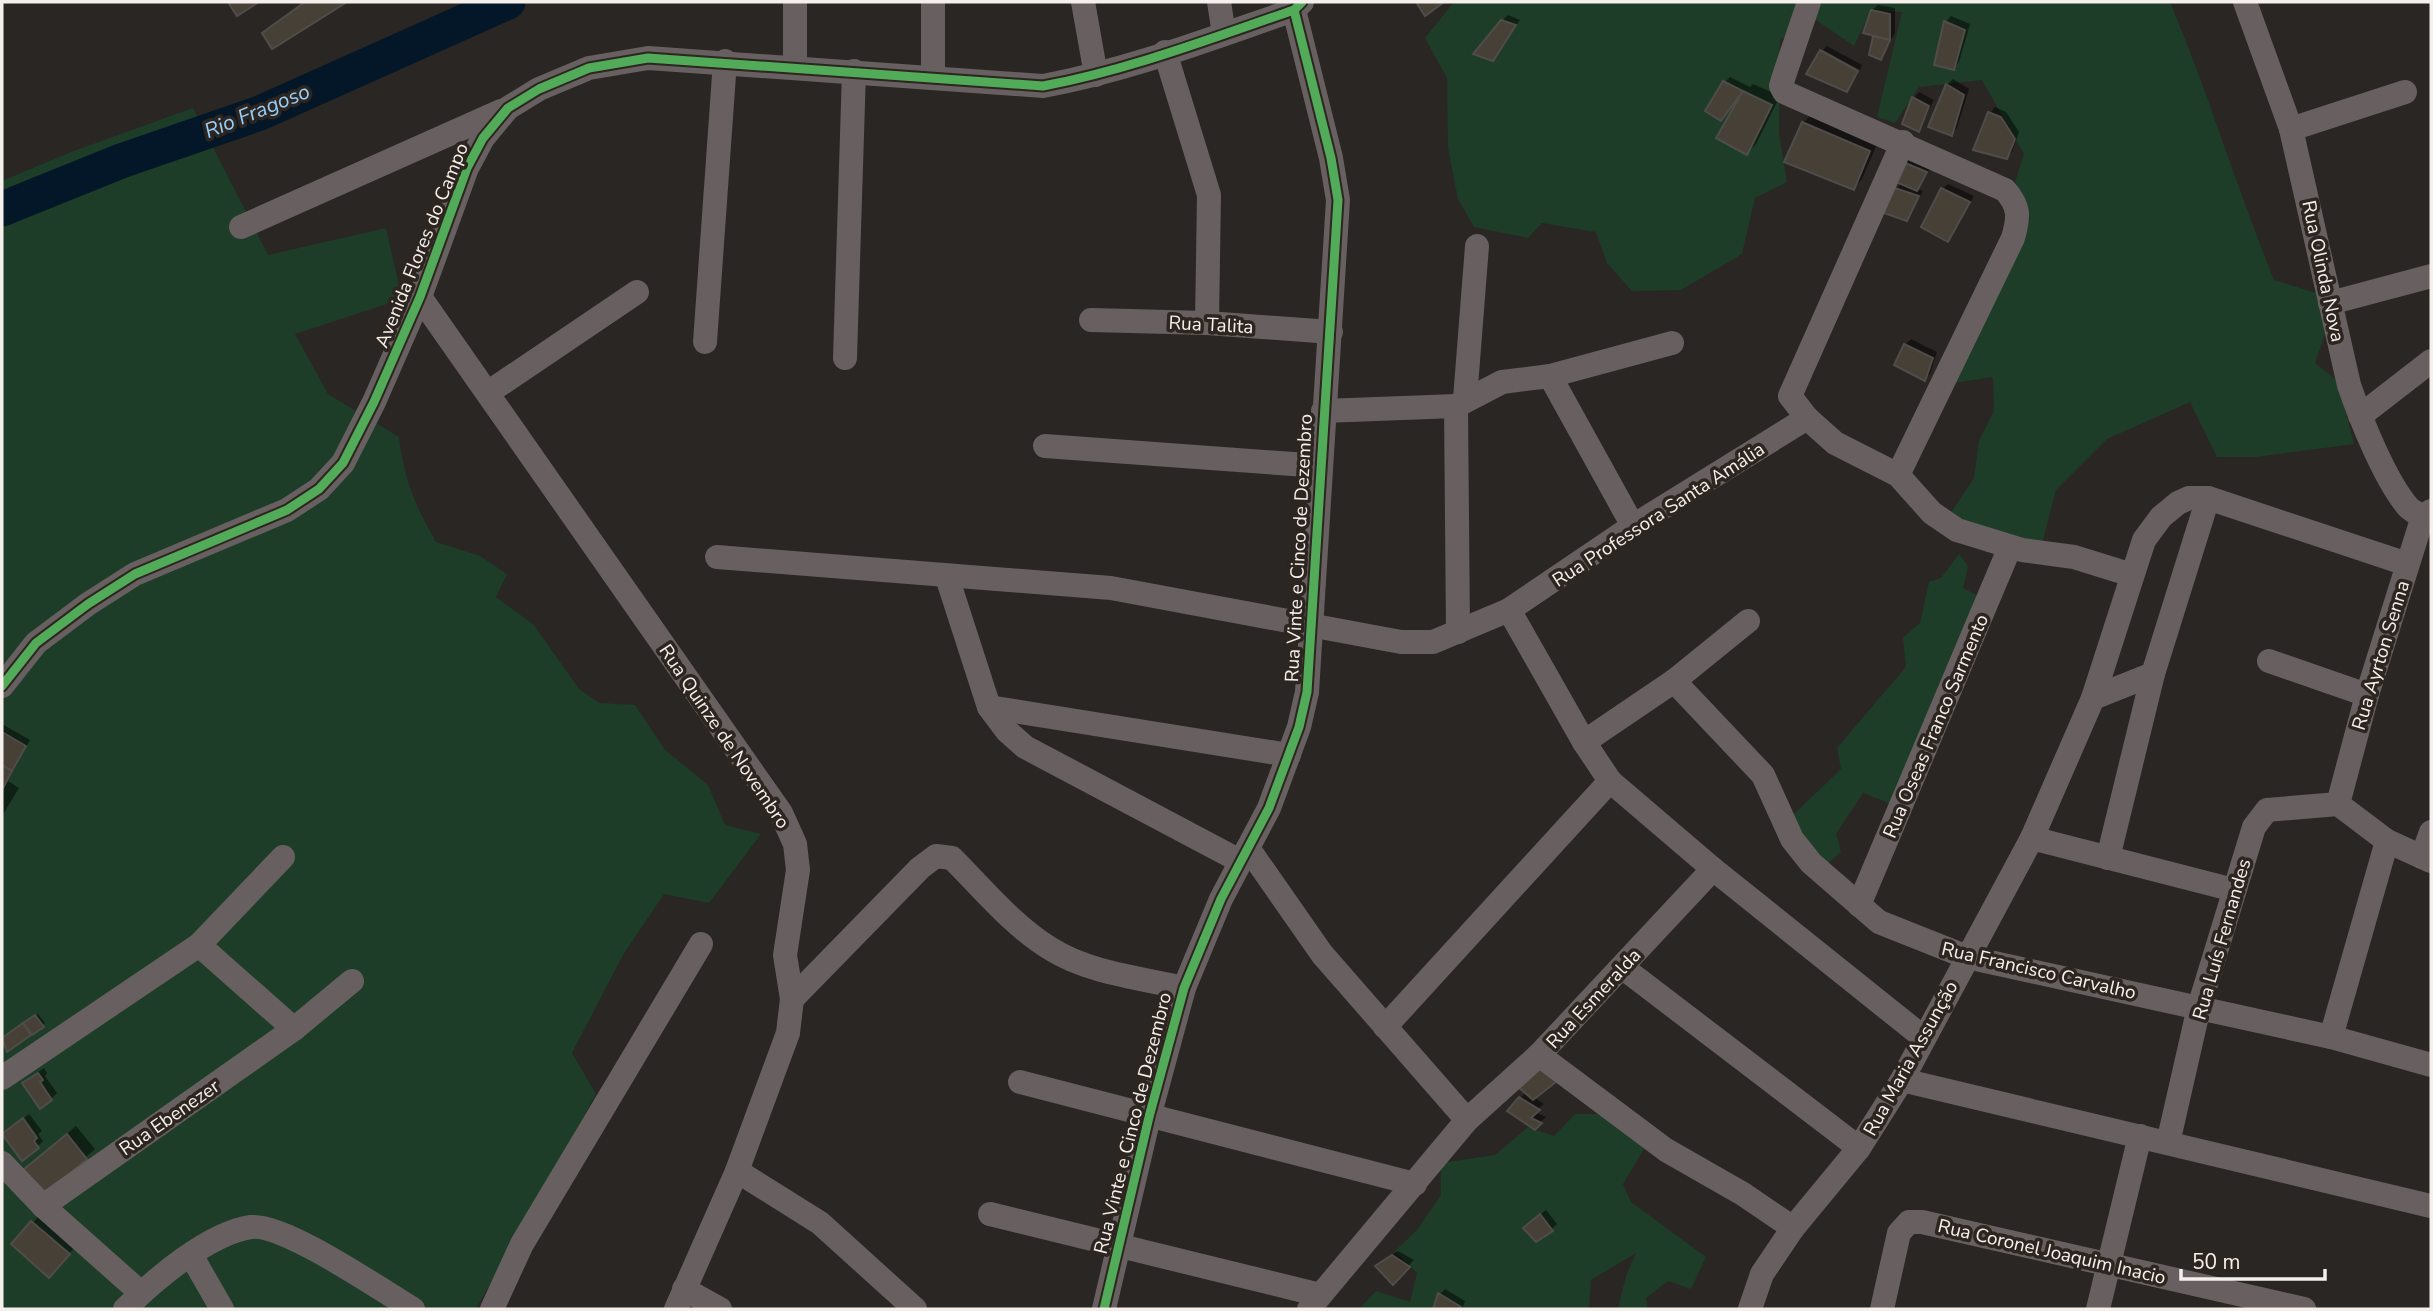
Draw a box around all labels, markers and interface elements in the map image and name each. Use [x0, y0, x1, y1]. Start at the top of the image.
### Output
water label: Rio Fragoso [200, 77, 314, 145]
street label: Avenida Flores do Campo [369, 139, 475, 352]
street label: Rua Olinda Nova [2295, 198, 2351, 344]
street label: Rua Talita [1168, 310, 1254, 340]
street label: Rua Vinte e Cinco de Dezembro [1279, 413, 1319, 683]
street label: Rua Professora Santa Amália [1547, 436, 1770, 593]
street label: Rua Ayrton Senna [2346, 577, 2416, 733]
street label: Rua Oseas Franco Sarmento [1877, 610, 1995, 842]
street label: Rua Quinze de Novembro [653, 639, 796, 834]
street label: Rua Luís Fernandes [2187, 856, 2257, 1023]
street label: Rua Francisco Carvalho [1939, 936, 2139, 1006]
street label: Rua Esmeralda [1540, 943, 1647, 1054]
street label: Rua Maria Assunção [1857, 976, 1964, 1141]
street label: Rua Vinte e Cinco de Dezembro [1088, 990, 1178, 1257]
street label: Rua Ebenezer [114, 1074, 225, 1162]
street label: Rua Coronel Joaquim Inacio [1935, 1213, 2168, 1291]
scale bar [2181, 1238, 2324, 1282]
text: 50 m [2192, 1248, 2241, 1276]

